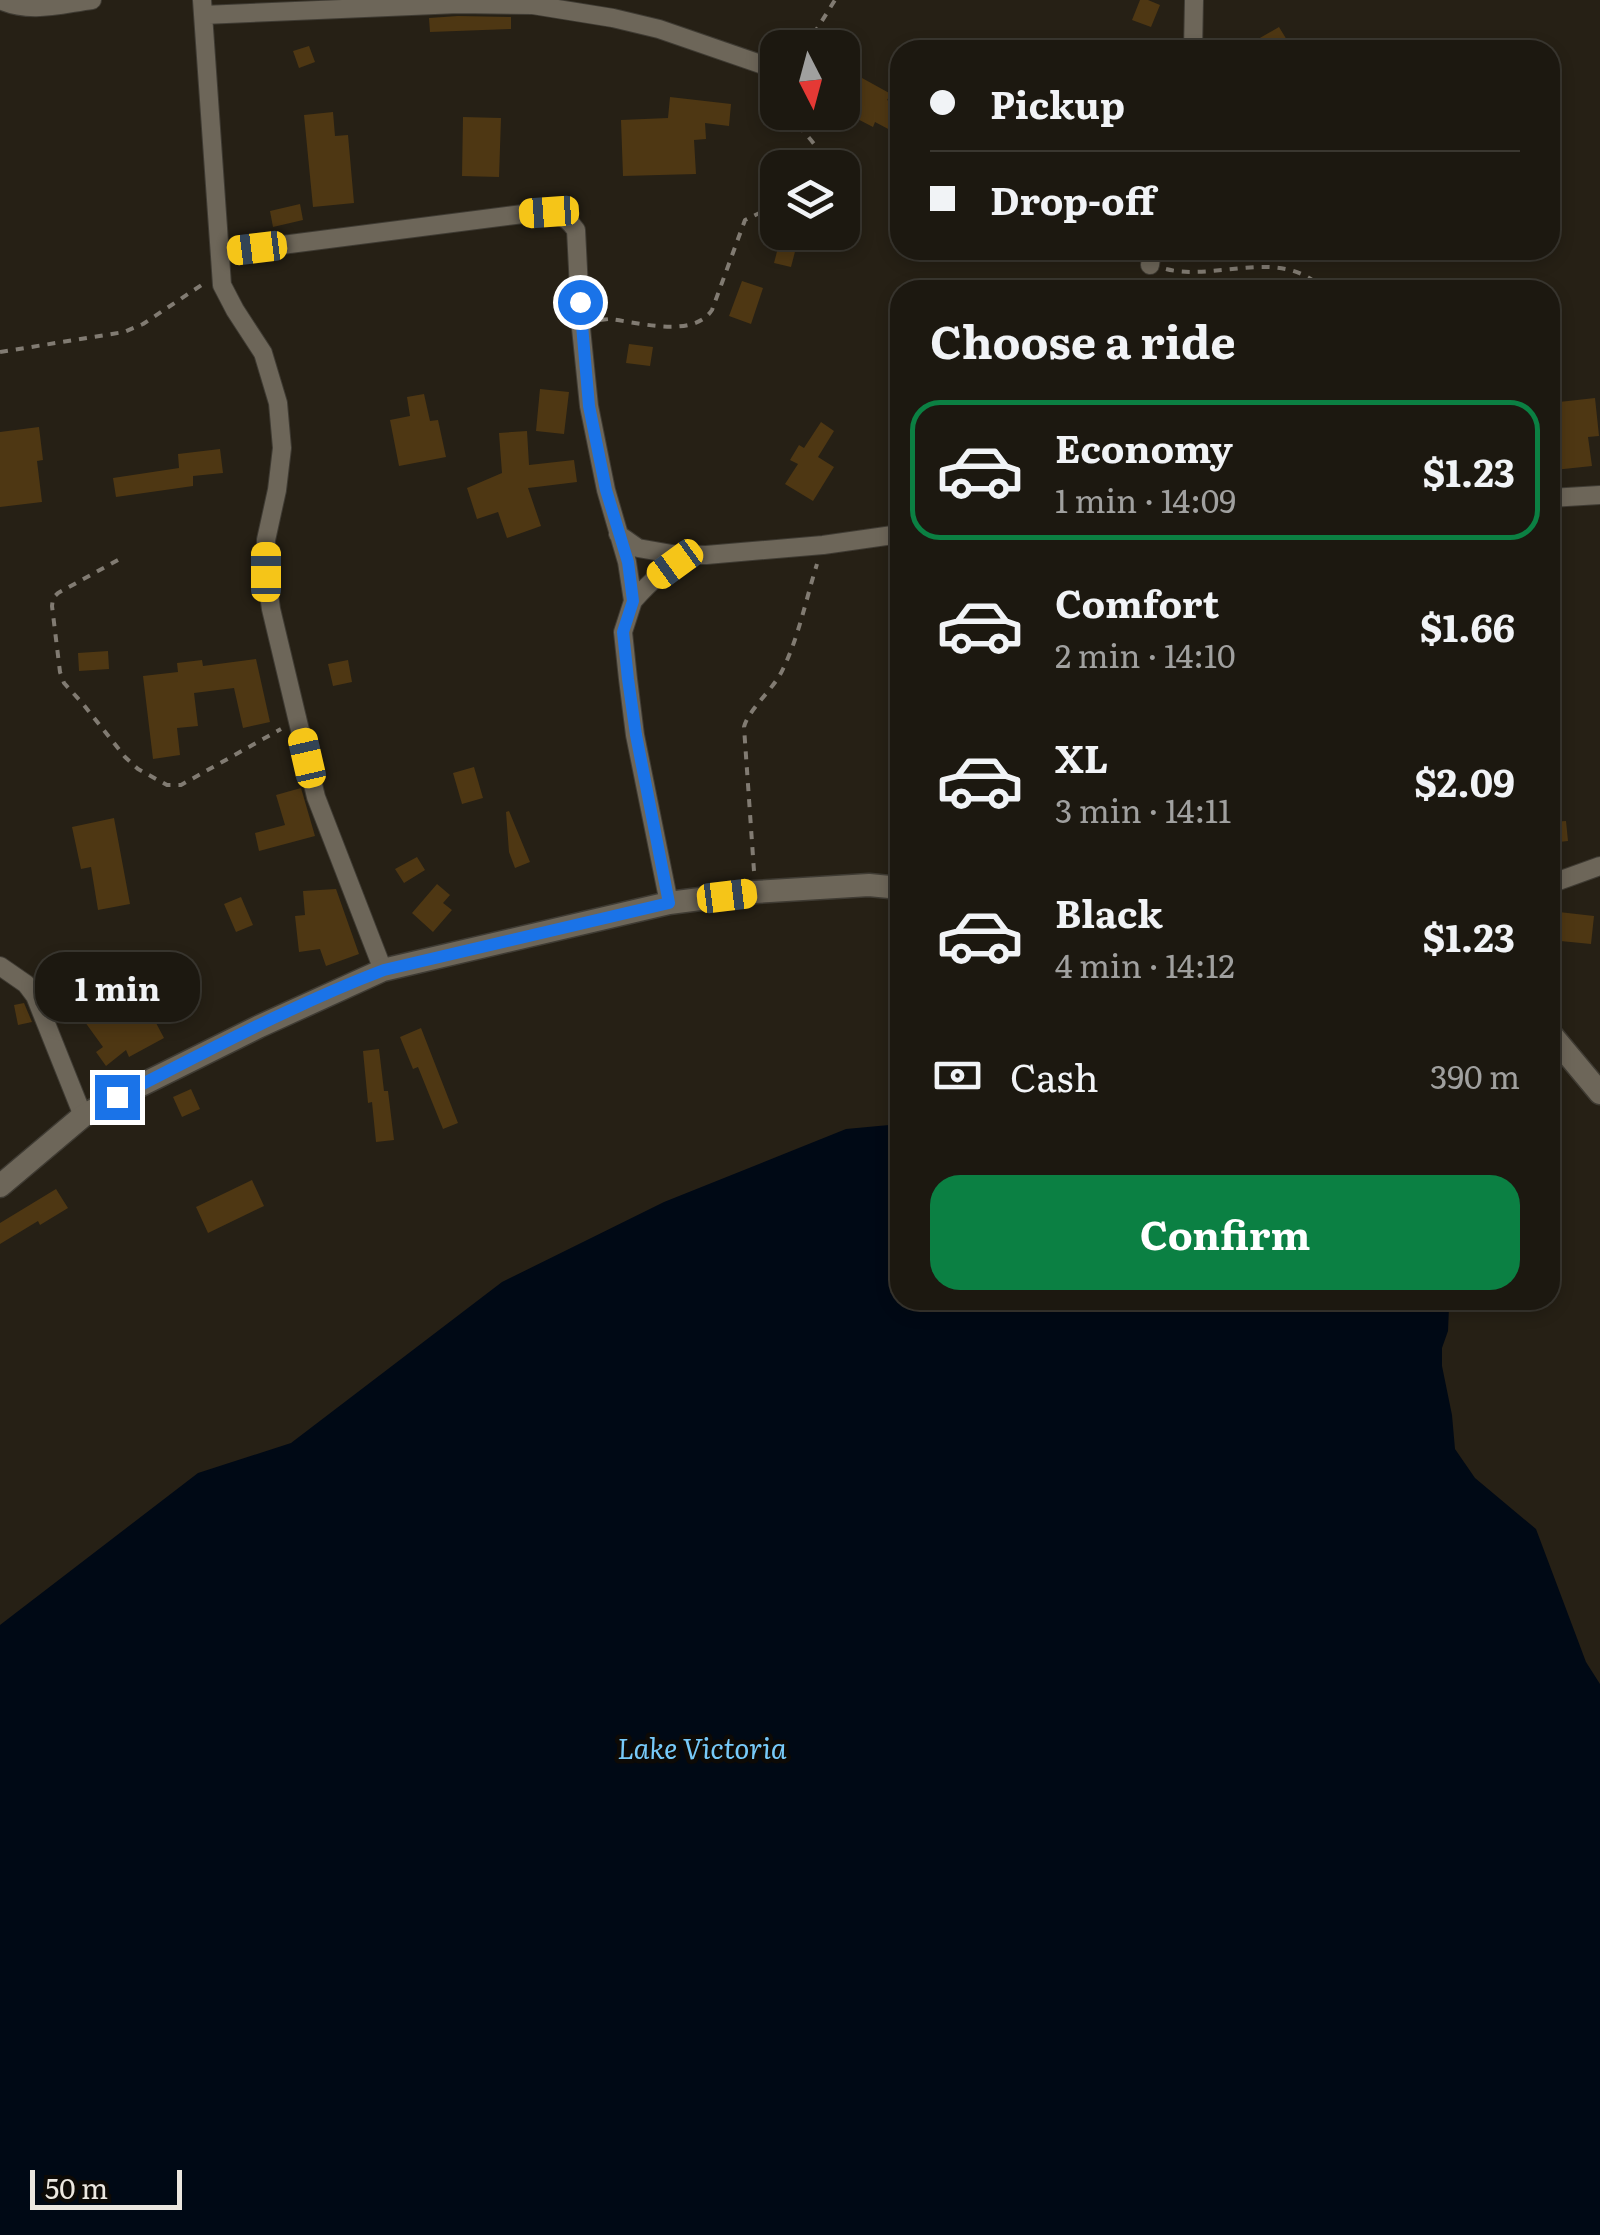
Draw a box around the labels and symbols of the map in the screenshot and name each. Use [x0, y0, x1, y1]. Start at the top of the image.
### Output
north arrow [760, 30, 860, 130]
car [518, 195, 580, 229]
car [225, 229, 289, 267]
route start [558, 280, 603, 325]
car [642, 534, 708, 594]
car [251, 542, 281, 602]
car [286, 725, 328, 791]
car [695, 877, 759, 915]
callout: 1 min [34, 952, 200, 1022]
route end [95, 1075, 140, 1120]
water label: Lake Victoria [617, 1726, 787, 1768]
scale bar [30, 2165, 182, 2210]

